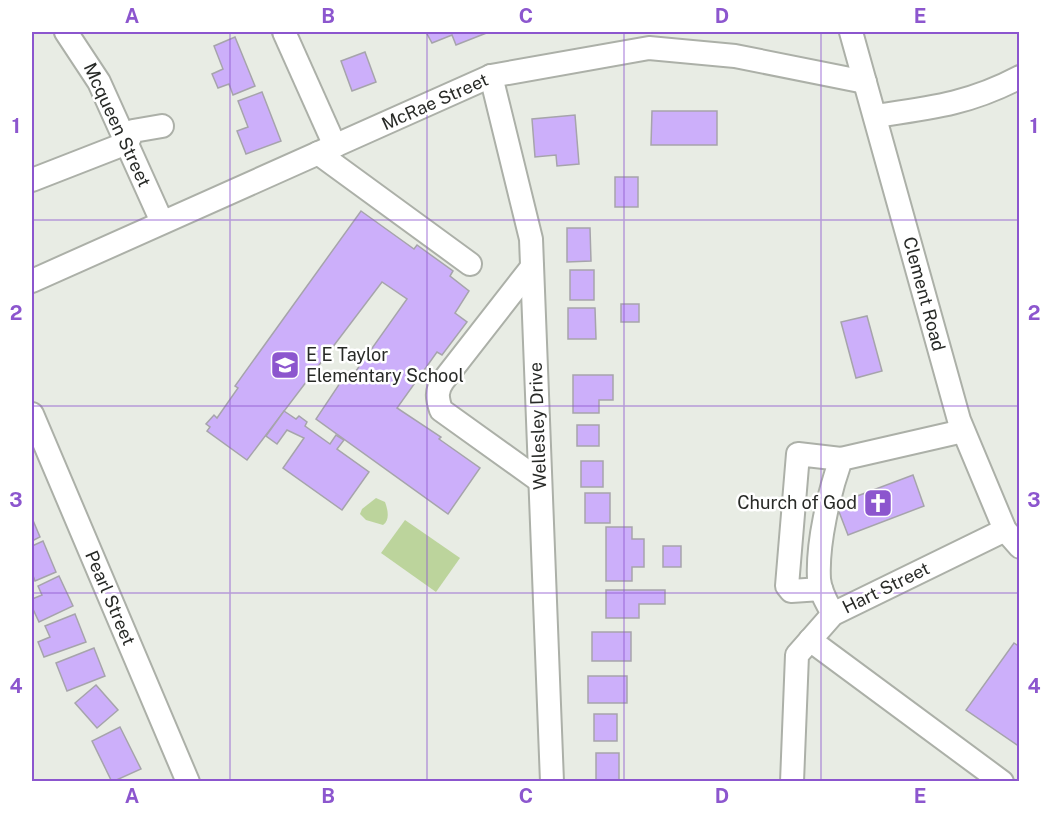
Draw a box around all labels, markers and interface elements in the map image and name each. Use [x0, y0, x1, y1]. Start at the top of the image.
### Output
text: A [125, 4, 139, 28]
text: B [321, 4, 335, 28]
text: C [519, 4, 533, 28]
text: D [715, 4, 729, 28]
text: E [914, 4, 926, 28]
street label: Mcqueen Street [80, 59, 155, 190]
street label: McRae Street [378, 69, 491, 134]
text: 1 [12, 114, 20, 138]
text: 1 [1030, 114, 1038, 138]
street label: Clement Road [899, 234, 950, 353]
text: 2 [10, 301, 22, 325]
text: 2 [1028, 301, 1040, 325]
place label: E E Taylor Elementary School [306, 344, 464, 386]
school or university icon: E E Taylor Elementary School [269, 349, 301, 381]
street label: Wellesley Drive [525, 362, 550, 490]
church icon: Church of God [862, 487, 894, 519]
text: 3 [9, 488, 23, 512]
text: 3 [1027, 488, 1041, 512]
place label: Church of God [737, 492, 857, 513]
street label: Pearl Street [81, 547, 140, 648]
street label: Hart Street [839, 557, 933, 618]
text: 4 [9, 674, 23, 698]
text: 4 [1027, 674, 1041, 698]
text: A [125, 784, 139, 808]
text: B [321, 784, 335, 808]
text: C [519, 784, 533, 808]
text: D [715, 784, 729, 808]
text: E [914, 784, 926, 808]

